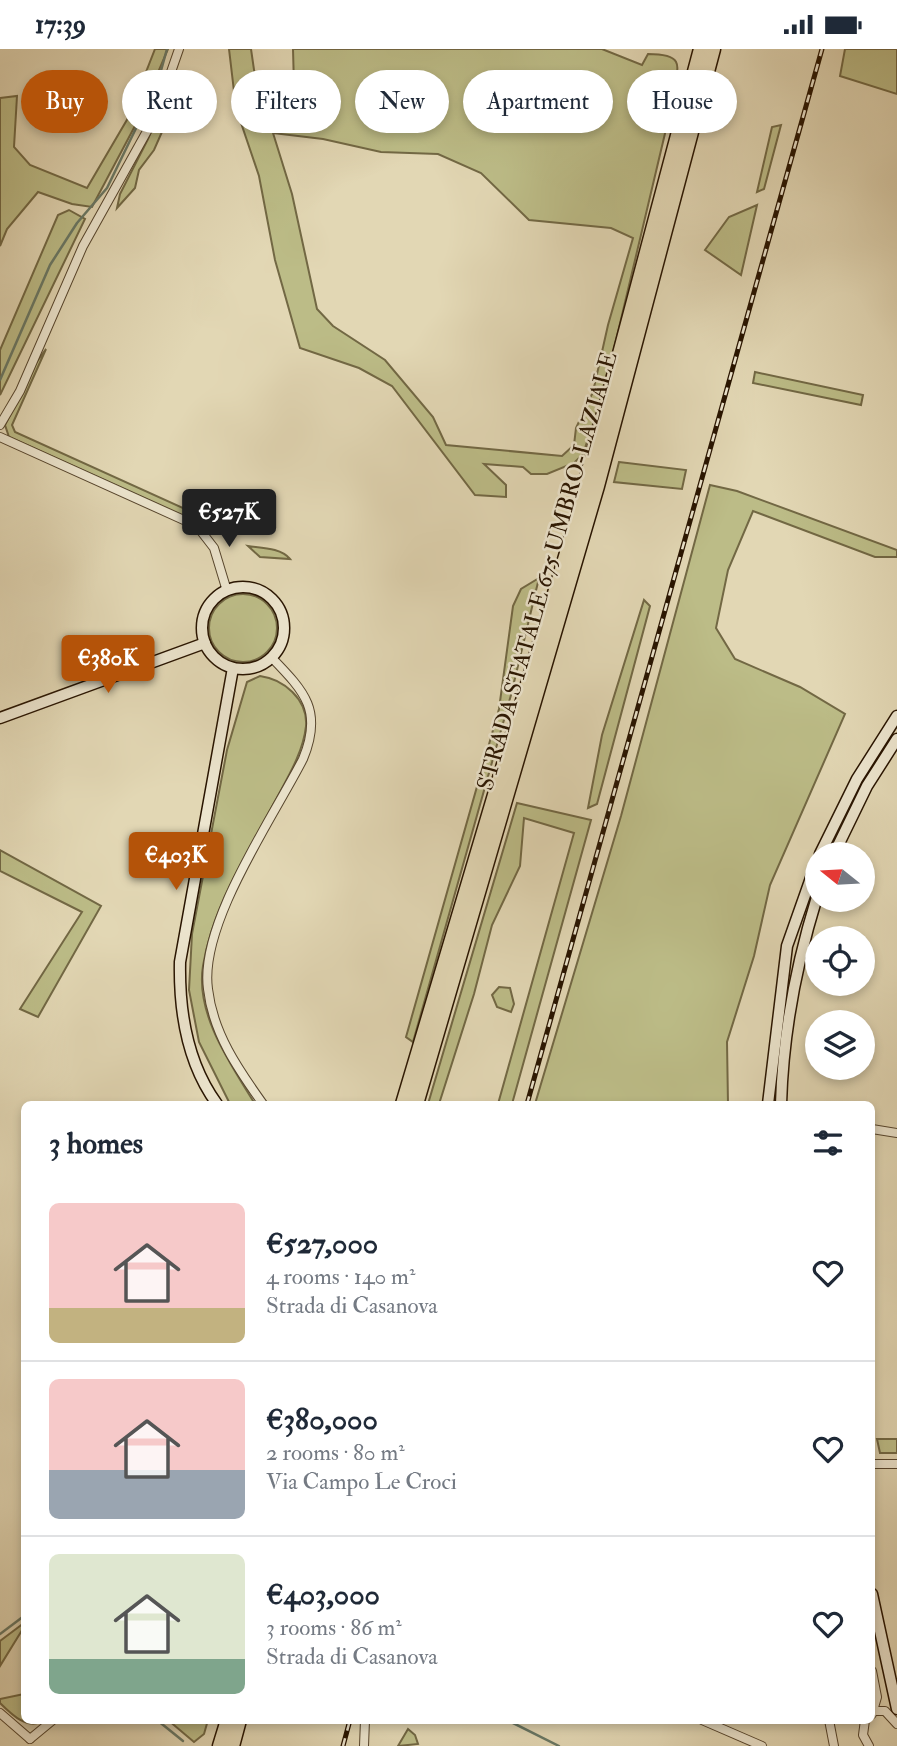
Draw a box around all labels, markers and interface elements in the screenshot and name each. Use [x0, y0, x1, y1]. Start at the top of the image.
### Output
text: 17:39 [35, 9, 86, 41]
chip: Buy [21, 70, 108, 133]
chip: Rent [122, 70, 217, 133]
chip: Filters [231, 70, 341, 133]
chip: New [355, 70, 449, 133]
chip: Apartment [463, 70, 613, 133]
chip: House [627, 70, 737, 133]
street label: STRADA STATALE 675 UMBRO-LAZIALE [470, 348, 624, 794]
pin: €527K [180, 489, 278, 549]
text: €527K [198, 497, 260, 526]
pin: €380K [59, 635, 157, 695]
text: €380K [78, 643, 138, 672]
pin: €403K [127, 833, 225, 892]
text: €403K [145, 840, 207, 869]
north arrow [805, 842, 875, 912]
map controls [805, 842, 875, 1080]
button: locate [805, 926, 875, 996]
button: layers [805, 1010, 875, 1080]
icon: filters [809, 1124, 847, 1162]
text: 3 homes [49, 1125, 143, 1162]
text: €527,000 [266, 1225, 378, 1262]
icon: home [105, 1231, 189, 1315]
icon: heart [809, 1254, 847, 1292]
text: 4 rooms · 140 m² [266, 1262, 415, 1291]
text: Strada di Casanova [266, 1291, 438, 1320]
text: €380,000 [266, 1401, 378, 1438]
icon: home [105, 1407, 189, 1491]
icon: heart [809, 1430, 847, 1468]
text: 2 rooms · 80 m² [266, 1438, 405, 1467]
text: Via Campo Le Croci [266, 1467, 457, 1496]
text: €403,000 [266, 1576, 380, 1613]
icon: home [105, 1582, 189, 1666]
icon: heart [809, 1605, 847, 1643]
text: 3 rooms · 86 m² [266, 1613, 402, 1642]
text: Strada di Casanova [266, 1642, 438, 1671]

